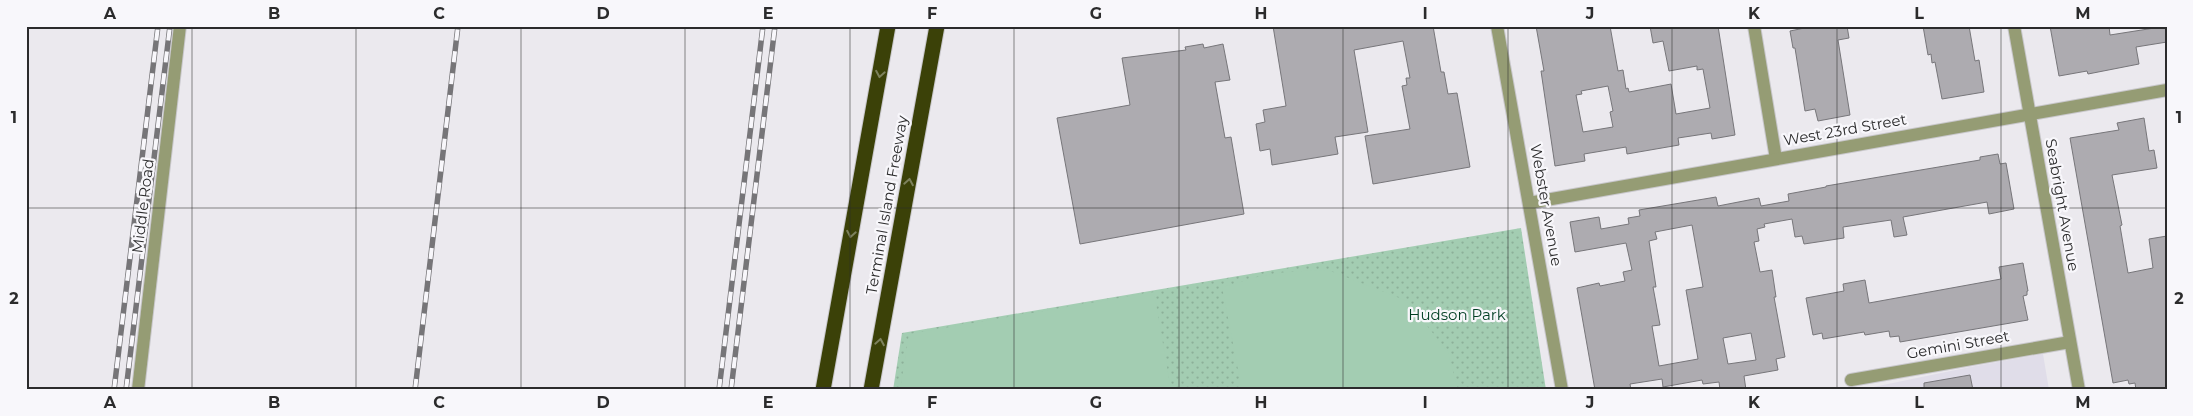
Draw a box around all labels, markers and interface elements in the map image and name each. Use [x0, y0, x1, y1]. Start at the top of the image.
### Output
text: A [103, 4, 117, 23]
text: B [268, 4, 280, 23]
text: C [433, 4, 445, 23]
text: D [596, 4, 610, 23]
text: E [763, 4, 773, 23]
text: F [927, 4, 937, 23]
text: G [1090, 4, 1102, 23]
text: H [1255, 4, 1267, 23]
text: I [1422, 4, 1428, 23]
text: J [1585, 4, 1594, 23]
text: K [1748, 4, 1761, 23]
text: L [1914, 4, 1924, 23]
text: M [2075, 4, 2091, 23]
one-way arrow [875, 70, 885, 79]
text: 1 [11, 108, 17, 127]
text: 1 [2176, 108, 2182, 127]
street label: West 23rd Street [1782, 109, 1908, 150]
street label: Terminal Island Freeway [861, 113, 912, 296]
street label: Seabright Avenue [2041, 137, 2083, 273]
street label: Webster Avenue [1526, 142, 1567, 268]
street label: Middle Road [127, 158, 158, 254]
one-way arrow [903, 177, 913, 186]
one-way arrow [847, 230, 857, 239]
text: 2 [9, 289, 19, 308]
text: 2 [2174, 289, 2184, 308]
park label: Hudson Park [1408, 305, 1506, 324]
street label: Gemini Street [1905, 326, 2011, 363]
one-way arrow [874, 337, 884, 346]
text: A [103, 393, 117, 412]
text: B [268, 393, 280, 412]
text: C [433, 393, 445, 412]
text: D [596, 393, 610, 412]
text: E [763, 393, 773, 412]
text: F [927, 393, 937, 412]
text: G [1090, 393, 1102, 412]
text: H [1255, 393, 1267, 412]
text: I [1422, 393, 1428, 412]
text: J [1585, 393, 1594, 412]
text: K [1748, 393, 1761, 412]
text: L [1914, 393, 1924, 412]
text: M [2075, 393, 2091, 412]

